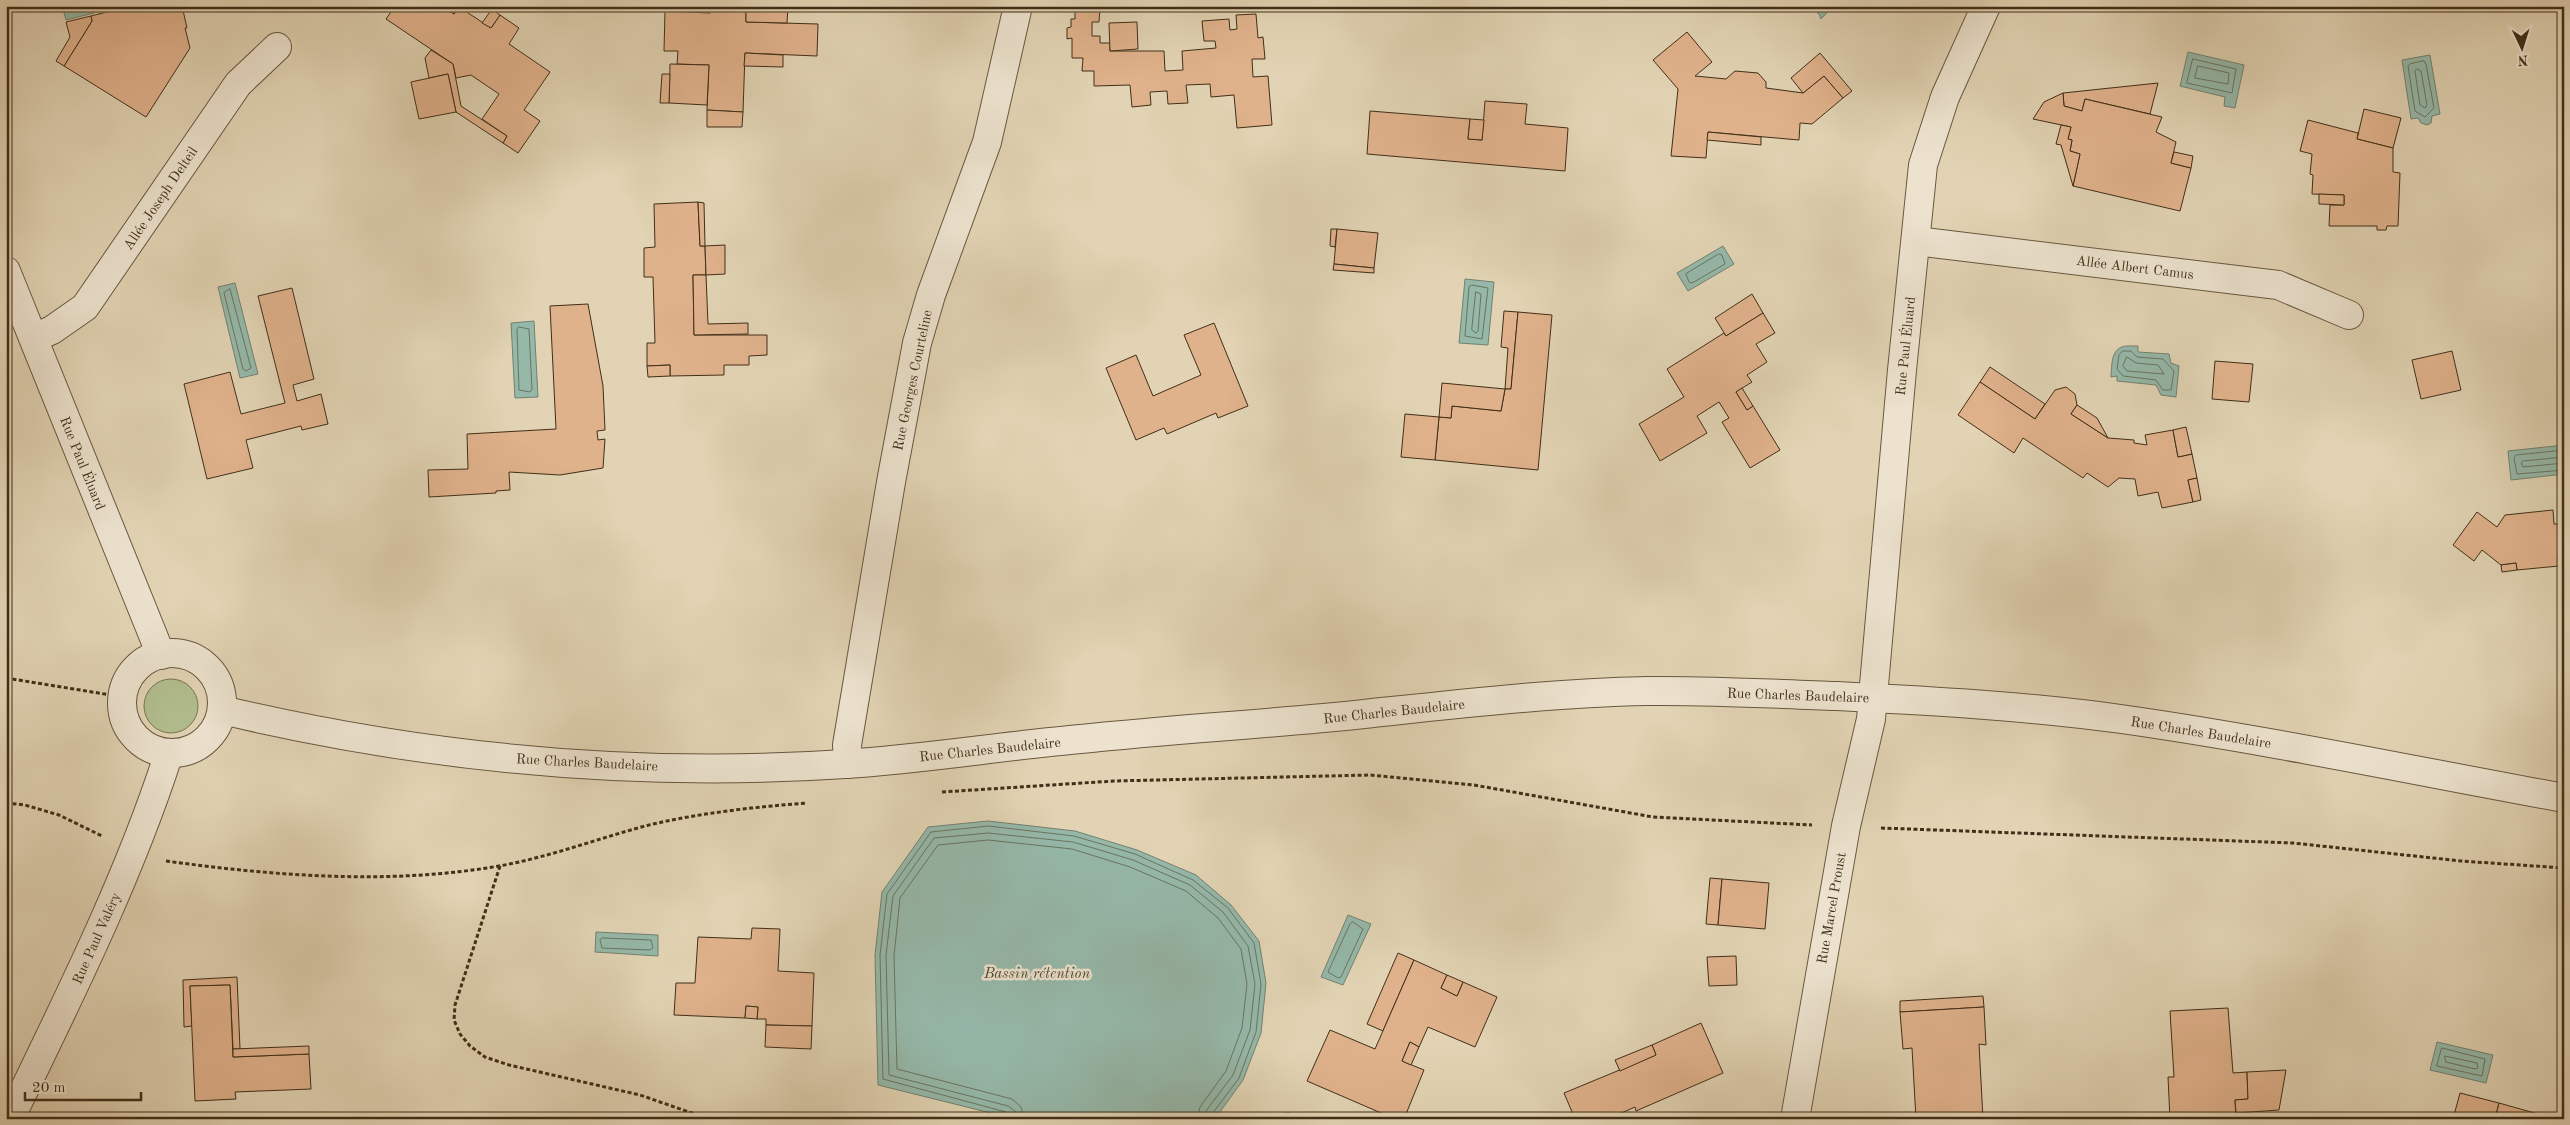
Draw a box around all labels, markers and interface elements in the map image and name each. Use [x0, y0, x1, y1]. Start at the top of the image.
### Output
north arrow [2498, 22, 2548, 72]
text: N [2517, 53, 2529, 67]
street label: Allée Joseph Delteil [121, 144, 201, 253]
street label: Allée Albert Camus [2075, 254, 2195, 282]
street label: Rue Paul Éluard [1891, 295, 1918, 396]
street label: Rue Georges Courteline [891, 309, 935, 452]
street label: Rue Paul Éluard [57, 413, 110, 512]
street label: Rue Charles Baudelaire [1727, 687, 1869, 705]
street label: Rue Charles Baudelaire [1323, 698, 1466, 726]
street label: Rue Charles Baudelaire [2130, 715, 2272, 751]
street label: Rue Charles Baudelaire [919, 736, 1062, 764]
street label: Rue Charles Baudelaire [516, 752, 658, 774]
street label: Rue Marcel Proust [1815, 851, 1849, 965]
street label: Rue Paul Valéry [70, 890, 124, 986]
water label: Bassin rétention [983, 967, 1091, 982]
scale bar [25, 1070, 141, 1102]
text: 20 m [32, 1081, 66, 1096]

